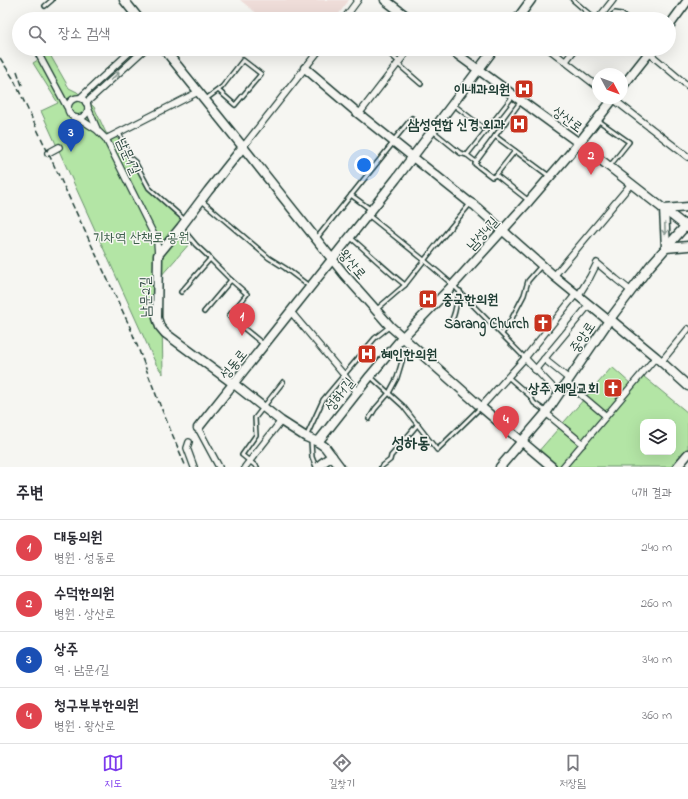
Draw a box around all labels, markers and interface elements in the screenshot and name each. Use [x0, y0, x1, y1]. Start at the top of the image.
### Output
search box [12, 12, 676, 56]
icon: search [26, 23, 48, 45]
text: 장소 검색 [58, 23, 110, 45]
north arrow [592, 68, 628, 104]
one-way arrow [110, 72, 120, 81]
hospital icon: 이내과의원 [513, 78, 535, 100]
place label: 이내과의원 [454, 80, 510, 101]
street label: 상산로 [547, 102, 587, 139]
hospital icon: 삼성연합 신경 외과 [508, 113, 530, 135]
place label: 삼성연합 신경 외과 [407, 115, 506, 136]
pin: 3 [58, 119, 84, 152]
street label: 남문1길 [110, 135, 145, 179]
pin: 2 [578, 142, 604, 175]
your location [354, 155, 374, 175]
street label: 남성4길 [462, 212, 505, 256]
one-way arrow [661, 222, 669, 235]
park label: 기차역 산책로 공원 [92, 228, 190, 249]
street label: 왕산로 [333, 245, 371, 285]
street label: 남문2길 [136, 276, 157, 318]
hospital icon: 중국한의원 [417, 288, 439, 310]
place label: 중국한의원 [442, 290, 498, 311]
pin: 1 [229, 303, 255, 336]
church icon: Sarang Church [532, 312, 554, 334]
place label: Sarang Church [444, 314, 529, 337]
street label: 중앙로 [565, 318, 601, 358]
hospital icon: 혜인한의원 [356, 343, 378, 365]
street label: 성동로 [215, 345, 253, 385]
place label: 혜인한의원 [381, 345, 437, 366]
street label: 성하1길 [320, 373, 361, 416]
church icon: 상주 제일교회 [602, 377, 624, 399]
place label: 상주 제일교회 [528, 379, 599, 400]
pin: 4 [493, 406, 519, 439]
map controls [640, 419, 676, 455]
button: layers [640, 419, 676, 455]
district label: 성하동 [392, 432, 430, 456]
text: 주변 [16, 481, 43, 506]
text: 4개 결과 [632, 484, 672, 503]
text: 대동의원 [54, 527, 102, 549]
text: 1 [27, 538, 31, 557]
text: 240 m [641, 538, 672, 557]
text: 병원 · 성동로 [54, 549, 116, 568]
text: 수덕한의원 [54, 583, 114, 605]
text: 2 [26, 594, 32, 613]
text: 260 m [641, 594, 672, 613]
text: 병원 · 상산로 [54, 605, 116, 624]
text: 상주 [54, 639, 78, 661]
text: 3 [26, 650, 32, 669]
text: 340 m [642, 650, 672, 669]
text: 역 · 남문1길 [54, 661, 109, 680]
text: 청구부부한의원 [54, 695, 139, 717]
text: 4 [26, 706, 32, 725]
text: 360 m [642, 706, 672, 725]
text: 병원 · 왕산로 [54, 717, 116, 736]
tab: 지도 [102, 752, 124, 792]
tab: 길찾기 [328, 752, 355, 792]
tab: 저장됨 [559, 752, 586, 792]

